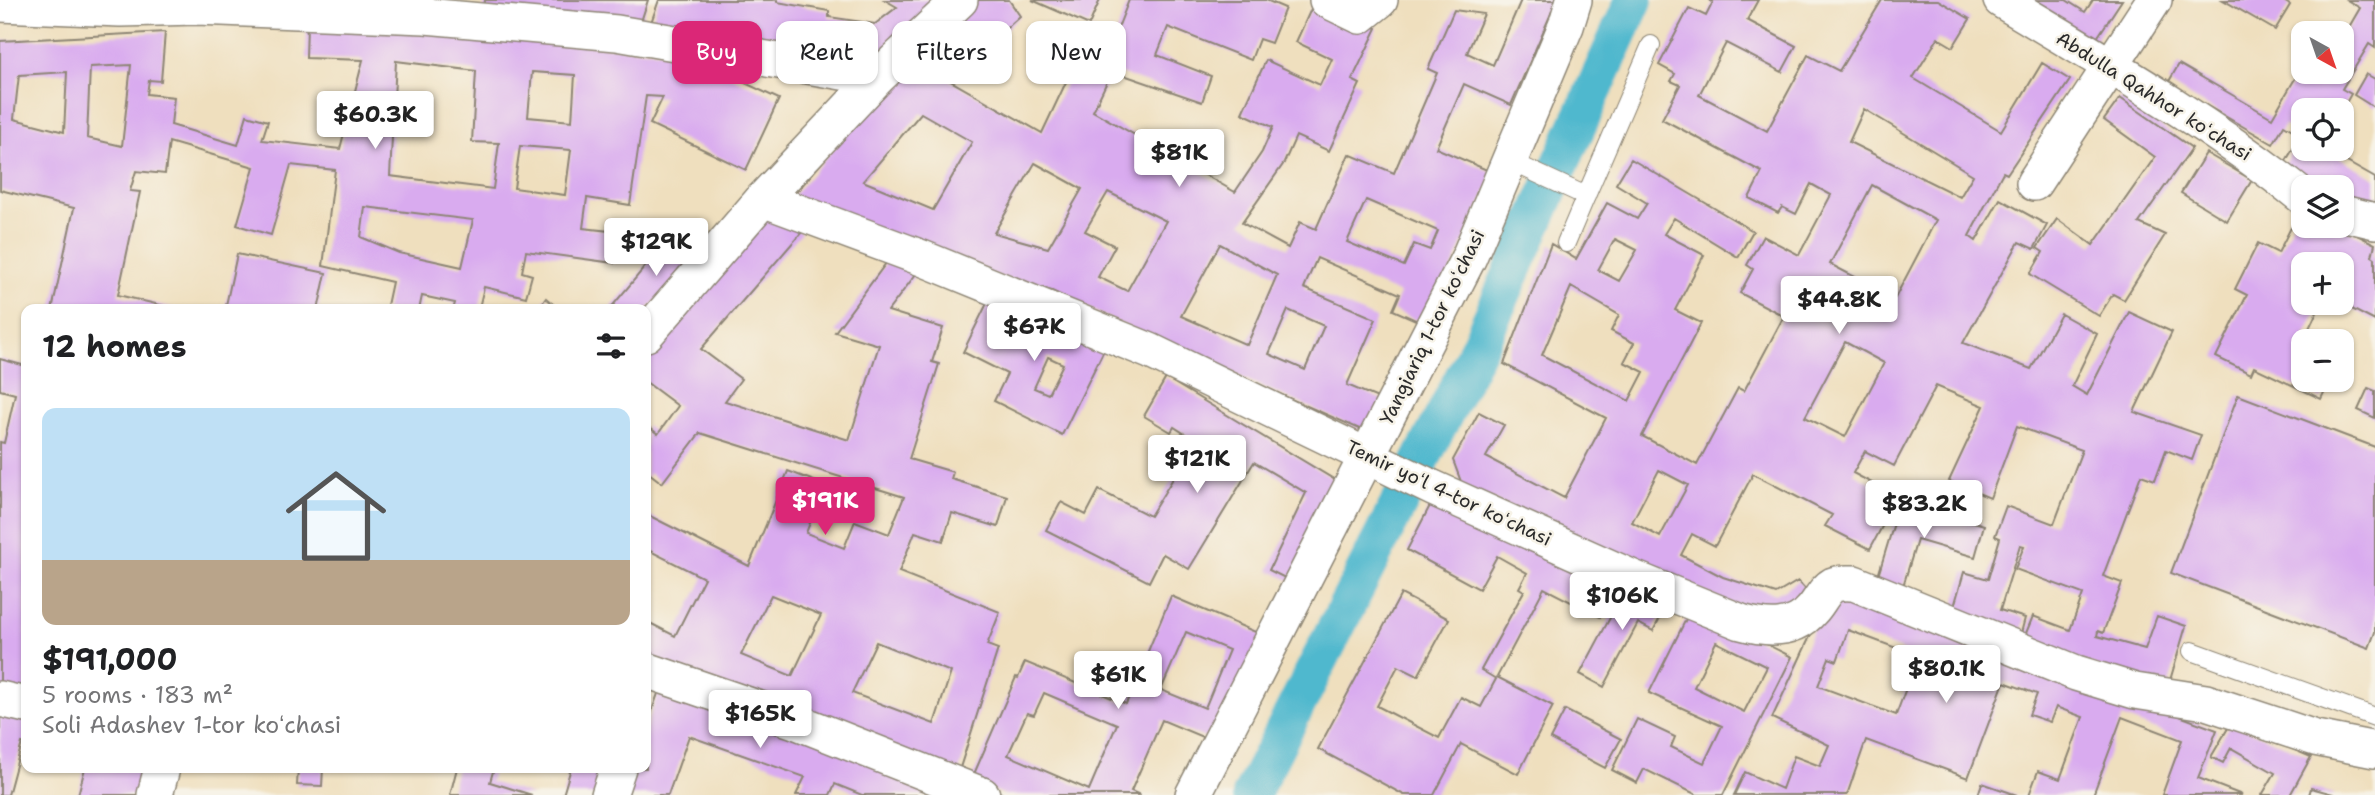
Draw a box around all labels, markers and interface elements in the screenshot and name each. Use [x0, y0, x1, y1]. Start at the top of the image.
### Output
chip: Buy [672, 21, 762, 84]
chip: Rent [776, 21, 878, 84]
chip: Filters [892, 21, 1012, 84]
chip: New [1026, 21, 1126, 84]
north arrow [2291, 21, 2354, 84]
map controls [2291, 21, 2354, 392]
street label: Abdulla Qahhor koʻchasi [2052, 26, 2256, 166]
pin: $60.3K [318, 92, 432, 151]
button: locate [2291, 98, 2354, 161]
text: $60.3K [333, 99, 417, 129]
pin: $81K [1138, 130, 1220, 189]
text: $81K [1150, 137, 1208, 167]
button: layers [2291, 175, 2354, 238]
pin: $129K [607, 218, 705, 278]
street label: Yangiariq 1-tor koʻchasi [1374, 225, 1490, 429]
text: $129K [620, 226, 692, 256]
button: + [2291, 252, 2354, 315]
pin: $44.8K [1782, 276, 1896, 336]
text: $44.8K [1797, 284, 1881, 314]
pin: $67K [993, 304, 1075, 363]
text: $67K [1003, 311, 1065, 341]
text: 12 homes [42, 326, 186, 367]
icon: filters [592, 327, 630, 365]
button: − [2291, 329, 2354, 392]
street label: Temir yoʻl 4-tor koʻchasi [1342, 434, 1556, 552]
pin: $121K [1148, 435, 1246, 495]
text: $121K [1164, 443, 1230, 473]
icon: home [273, 453, 399, 579]
pin: $191K [776, 477, 874, 537]
pin: $83.2K [1867, 480, 1981, 540]
text: $191K [792, 485, 858, 515]
text: $83.2K [1881, 488, 1967, 518]
pin: $106K [1573, 572, 1671, 632]
text: $106K [1586, 580, 1658, 610]
text: $191,000 [42, 639, 178, 680]
pin: $80.1K [1889, 646, 2003, 705]
pin: $61K [1077, 652, 1159, 711]
text: $80.1K [1907, 653, 1985, 683]
text: $61K [1090, 659, 1146, 689]
text: 5 rooms · 183 m² [42, 680, 233, 710]
pin: $165K [711, 690, 809, 750]
text: $165K [725, 698, 795, 728]
text: Soli Adashev 1-tor koʻchasi [42, 710, 341, 740]

